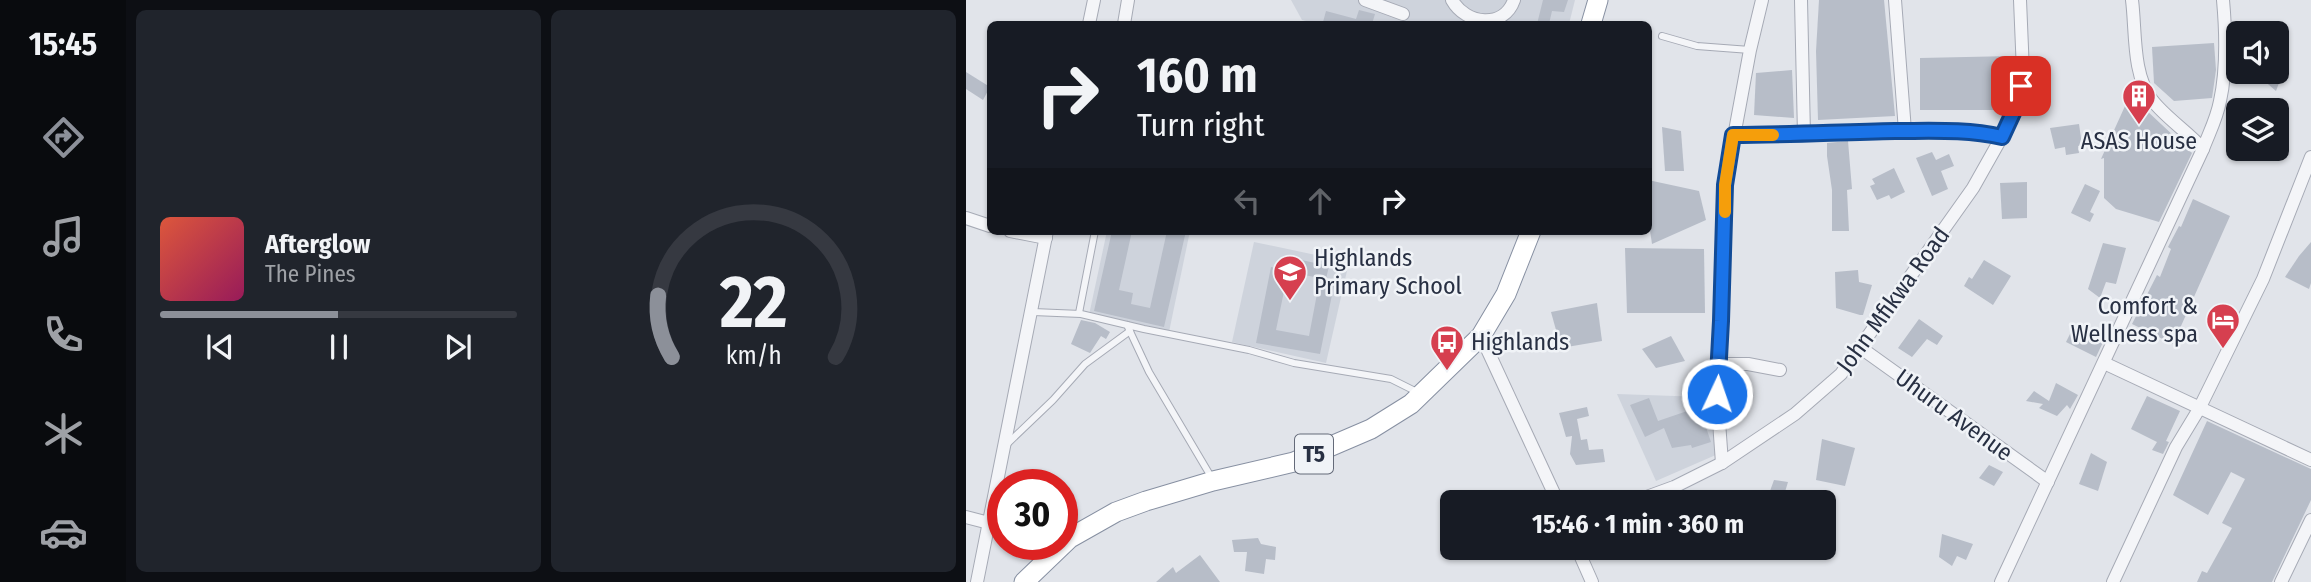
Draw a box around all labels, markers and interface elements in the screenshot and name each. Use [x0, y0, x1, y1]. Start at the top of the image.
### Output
map controls [2226, 21, 2289, 161]
button: sound [2226, 21, 2289, 84]
text: 15:45 [29, 25, 97, 63]
text: 160 m [1137, 46, 1258, 105]
icon: right [1022, 49, 1113, 140]
pin [1991, 56, 2051, 116]
icon: arrive [2002, 67, 2040, 105]
building icon: ASAS House [2120, 77, 2158, 126]
button: layers [2226, 98, 2289, 161]
text: Turn right [1137, 106, 1264, 144]
icon: directions [39, 113, 88, 162]
place label: ASAS House [2081, 127, 2197, 155]
icon: left [1228, 182, 1266, 220]
icon: ahead [1301, 182, 1339, 220]
icon: right [1374, 182, 1412, 220]
icon: music [39, 212, 88, 261]
street label: John Mfikwa Road [1831, 222, 1955, 378]
text: Afterglow [265, 229, 370, 260]
place label: Highlands Primary School [1314, 244, 1462, 300]
school or university icon: Highlands Primary School [1271, 253, 1309, 302]
text: 22 [719, 259, 787, 346]
text: The Pines [265, 260, 356, 288]
place label: Comfort & Wellness spa [2071, 292, 2198, 348]
hotel icon: Comfort & Wellness spa [2204, 301, 2242, 350]
icon: phone [39, 310, 88, 359]
bus stop icon: Highlands [1428, 323, 1466, 372]
icon: previous [201, 328, 239, 366]
icon: pause [320, 328, 358, 366]
icon: next [439, 328, 477, 366]
place label: Highlands [1471, 328, 1569, 356]
text: km/h [726, 341, 781, 371]
position arrow [1680, 357, 1754, 431]
street label: Uhuru Avenue [1890, 363, 2018, 467]
icon: climate [39, 409, 88, 458]
road number: T5 [1295, 435, 1333, 474]
speed limit sign: 30 [987, 469, 1078, 560]
icon: car [39, 508, 88, 557]
text: 15:46 · 1 min · 360 m [1532, 509, 1744, 540]

